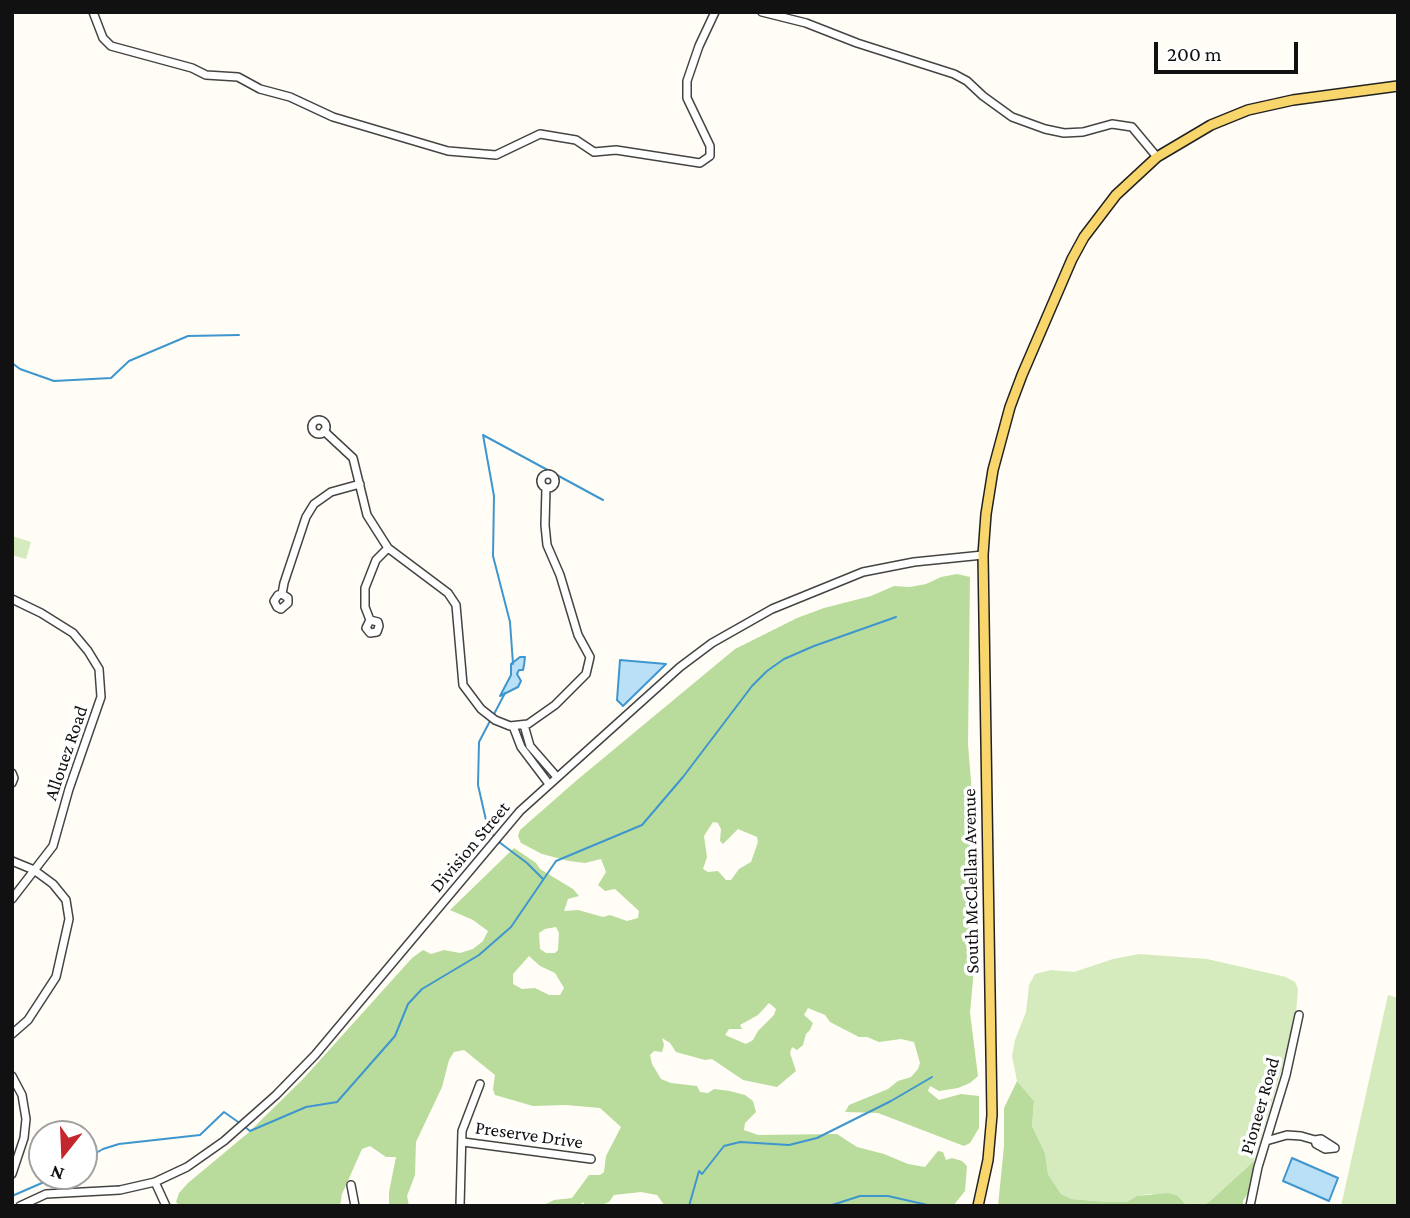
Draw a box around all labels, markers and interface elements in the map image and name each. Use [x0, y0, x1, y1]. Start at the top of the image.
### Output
scale bar [1158, 28, 1302, 72]
text: 200 m [1167, 42, 1222, 66]
street label: Allouez Road [39, 703, 93, 803]
street label: South McClellan Avenue [958, 788, 984, 974]
street label: Division Street [425, 797, 515, 897]
street label: Pioneer Road [1235, 1055, 1285, 1157]
street label: Preserve Drive [474, 1116, 584, 1154]
north arrow [28, 1120, 98, 1190]
text: N [48, 1162, 66, 1186]

